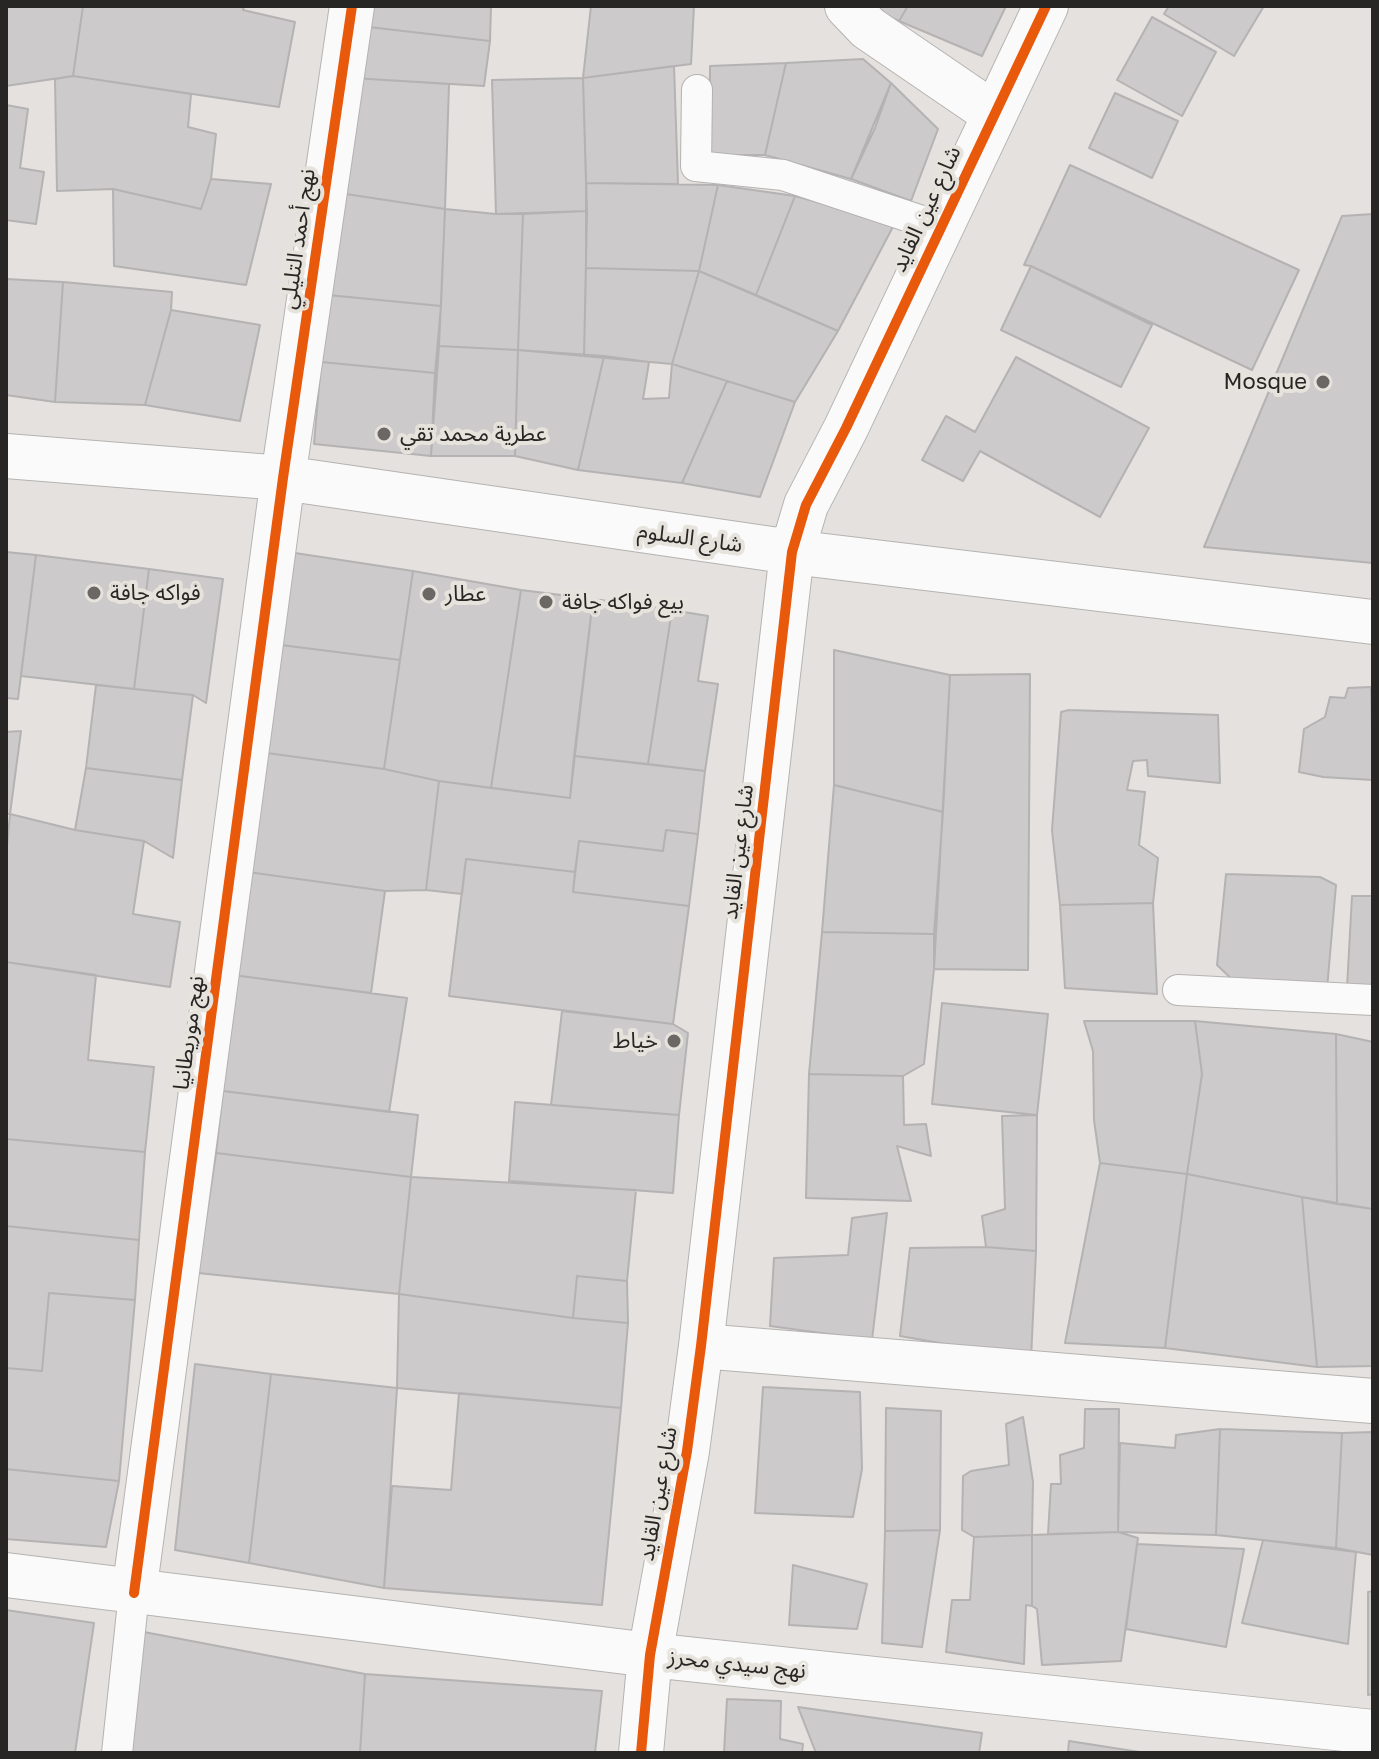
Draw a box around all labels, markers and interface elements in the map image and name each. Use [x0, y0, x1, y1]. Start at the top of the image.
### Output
street label: شارع عين القايد [885, 142, 967, 276]
street label: نهج أحمد التليلي [275, 167, 321, 311]
place label: Mosque [1224, 369, 1307, 395]
marker: Mosque [1314, 373, 1332, 391]
place label: عطرية محمد تقي [400, 421, 547, 447]
marker: عطرية محمد تقي [375, 425, 393, 443]
street label: شارع السلوم [636, 518, 744, 558]
place label: فواكه جافة [110, 580, 201, 606]
place label: عطار [445, 581, 486, 607]
marker: فواكه جافة [85, 584, 103, 602]
marker: عطار [420, 585, 438, 603]
place label: بيع فواكه جافة [562, 589, 684, 615]
marker: بيع فواكه جافة [537, 593, 555, 611]
street label: شارع عين القايد [717, 783, 759, 921]
street label: نهج موريطانيا [168, 974, 210, 1092]
place label: خياط [613, 1028, 658, 1054]
marker: خياط [665, 1032, 683, 1050]
street label: شارع عين القايد [633, 1425, 683, 1563]
street label: نهج سيدي محرز [667, 1644, 807, 1684]

